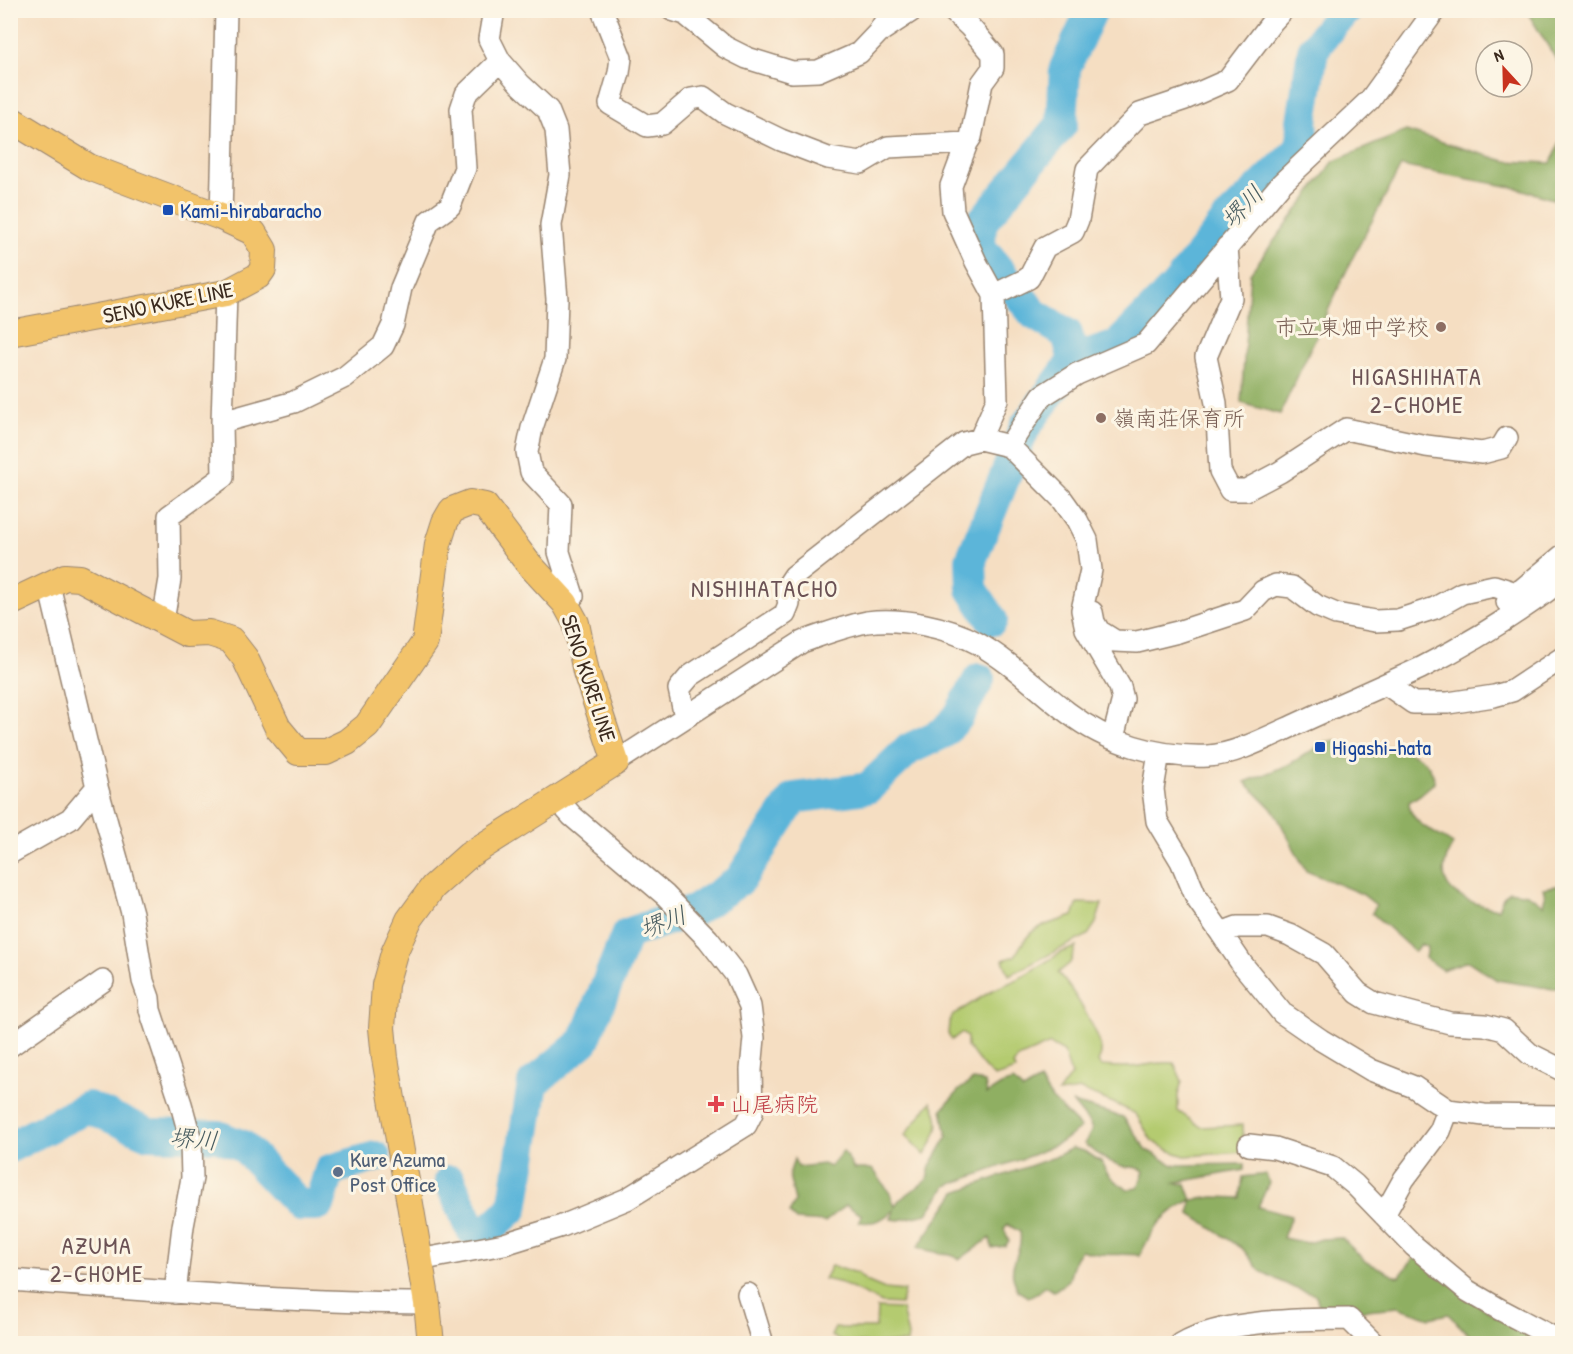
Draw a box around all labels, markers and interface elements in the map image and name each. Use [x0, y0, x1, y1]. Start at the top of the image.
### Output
north arrow [1474, 39, 1534, 99]
text: N [1490, 43, 1507, 67]
water label: 堺川 [1214, 178, 1270, 234]
place label: Kami-hirabaracho [180, 195, 322, 225]
marker: Kami-hirabaracho [161, 203, 175, 217]
street label: SENO KURE LINE [100, 274, 236, 330]
place label: 市立東畑中学校 [1275, 312, 1429, 342]
marker: 市立東畑中学校 [1434, 320, 1448, 334]
district label: HIGASHIHATA 2-CHOME [1352, 360, 1482, 420]
place label: 嶺南荘保育所 [1113, 403, 1245, 433]
marker: 嶺南荘保育所 [1094, 411, 1108, 425]
district label: NISHIHATACHO [691, 572, 839, 604]
street label: SENO KURE LINE [554, 611, 624, 746]
place label: Higashi-hata [1332, 732, 1432, 762]
marker: Higashi-hata [1313, 740, 1327, 754]
water label: 堺川 [635, 898, 691, 944]
place label: 山尾病院 [730, 1089, 818, 1119]
marker: 山尾病院 [707, 1095, 725, 1113]
water label: 堺川 [169, 1120, 219, 1156]
place label: Kure Azuma Post Office [350, 1144, 446, 1199]
marker: Kure Azuma Post Office [331, 1165, 345, 1179]
district label: AZUMA 2-CHOME [50, 1229, 144, 1289]

